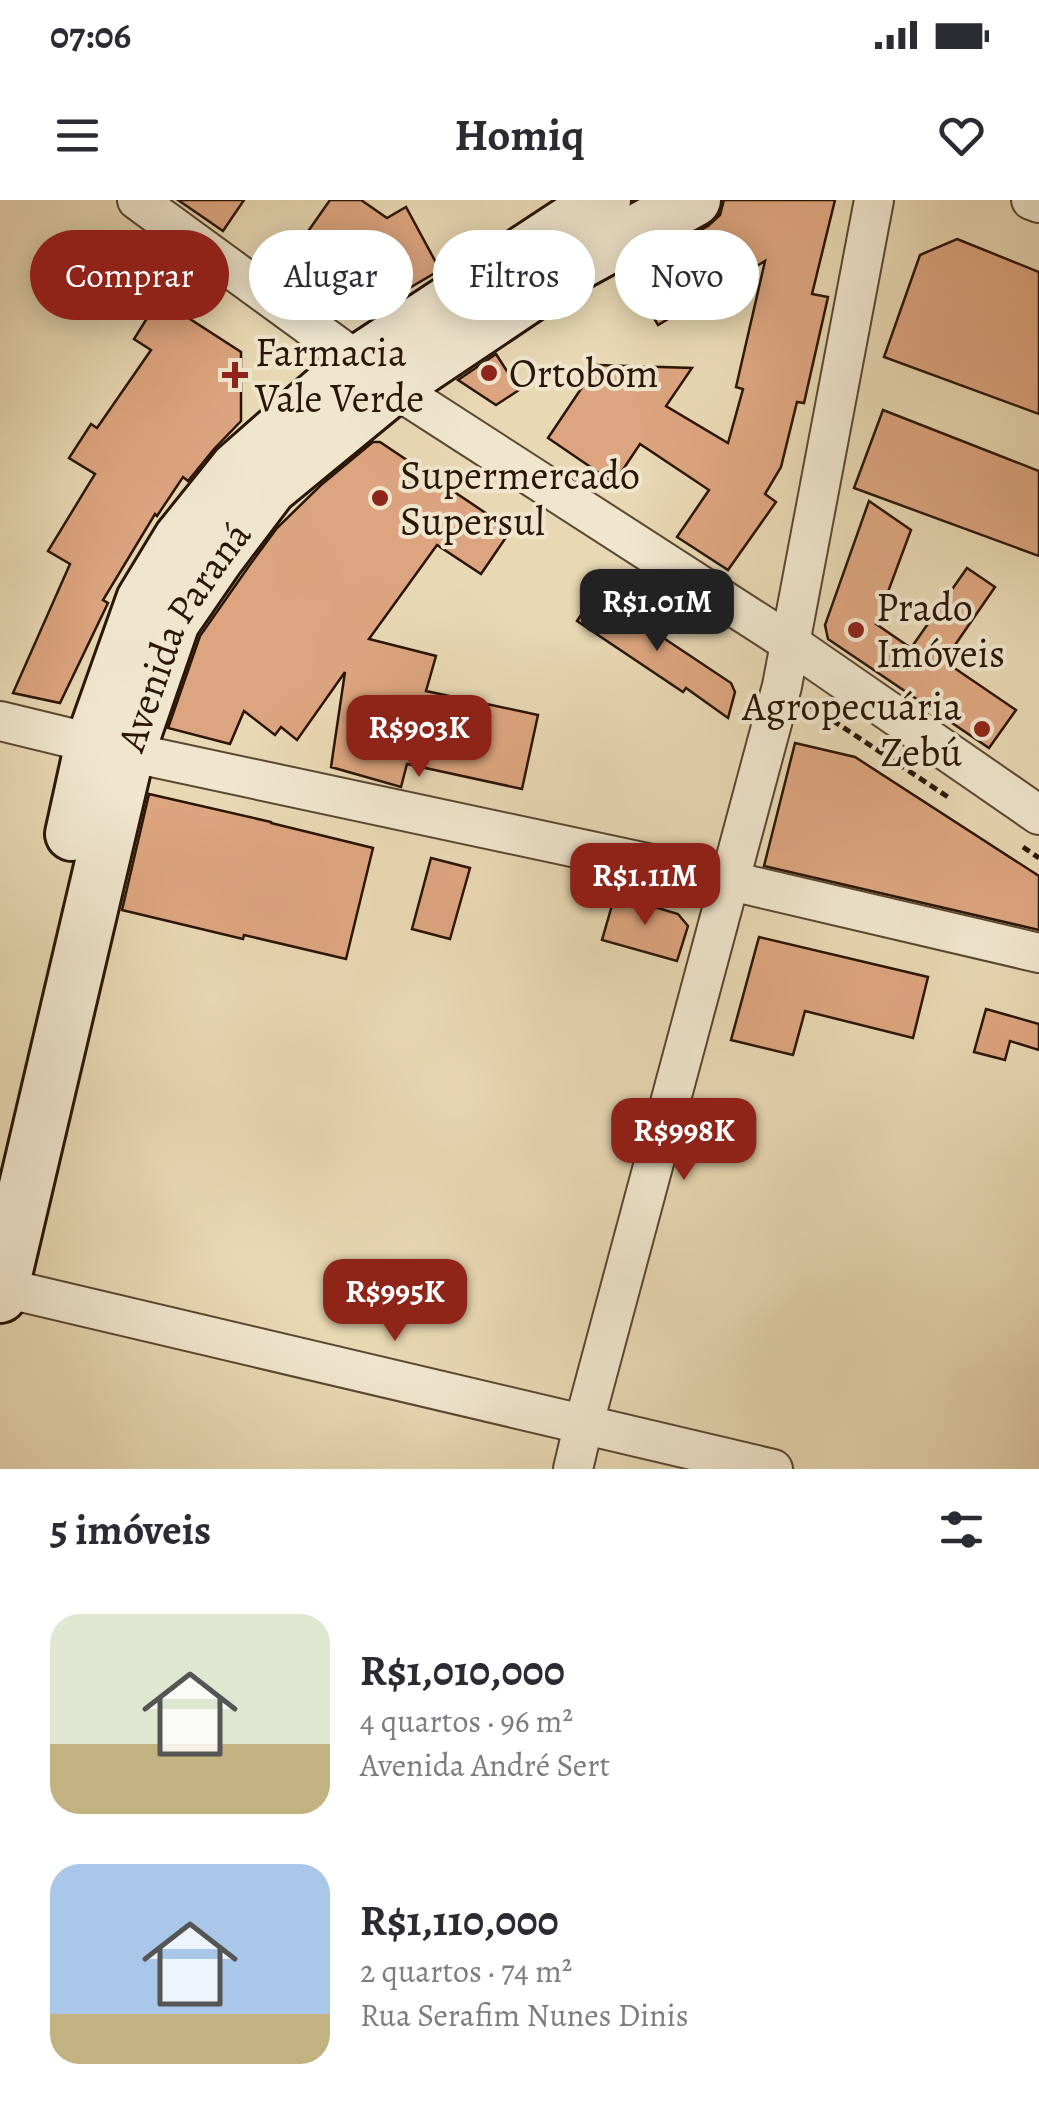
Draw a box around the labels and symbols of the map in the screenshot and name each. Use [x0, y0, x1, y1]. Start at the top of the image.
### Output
place label: Farmacia Vale Verde [254, 325, 424, 426]
place label: Ortobom [509, 346, 659, 401]
marker: Ortobom [478, 362, 500, 384]
marker: Farmacia Vale Verde [224, 364, 246, 386]
place label: Supermercado Supersul [400, 448, 640, 549]
marker: Supermercado Supersul [369, 487, 391, 509]
street label: Avenida Paraná [103, 509, 264, 760]
pin: R$1.01M [565, 569, 749, 654]
place label: Prado Imóveis [876, 580, 1005, 681]
marker: Prado Imóveis [845, 619, 867, 641]
place label: Agropecuária Zebú [741, 679, 962, 780]
pin: R$903K [338, 695, 500, 780]
marker: Agropecuária Zebú [971, 718, 993, 740]
pin: R$1.11M [553, 843, 737, 928]
pin: R$998K [603, 1098, 765, 1183]
pin: R$995K [314, 1259, 476, 1344]

